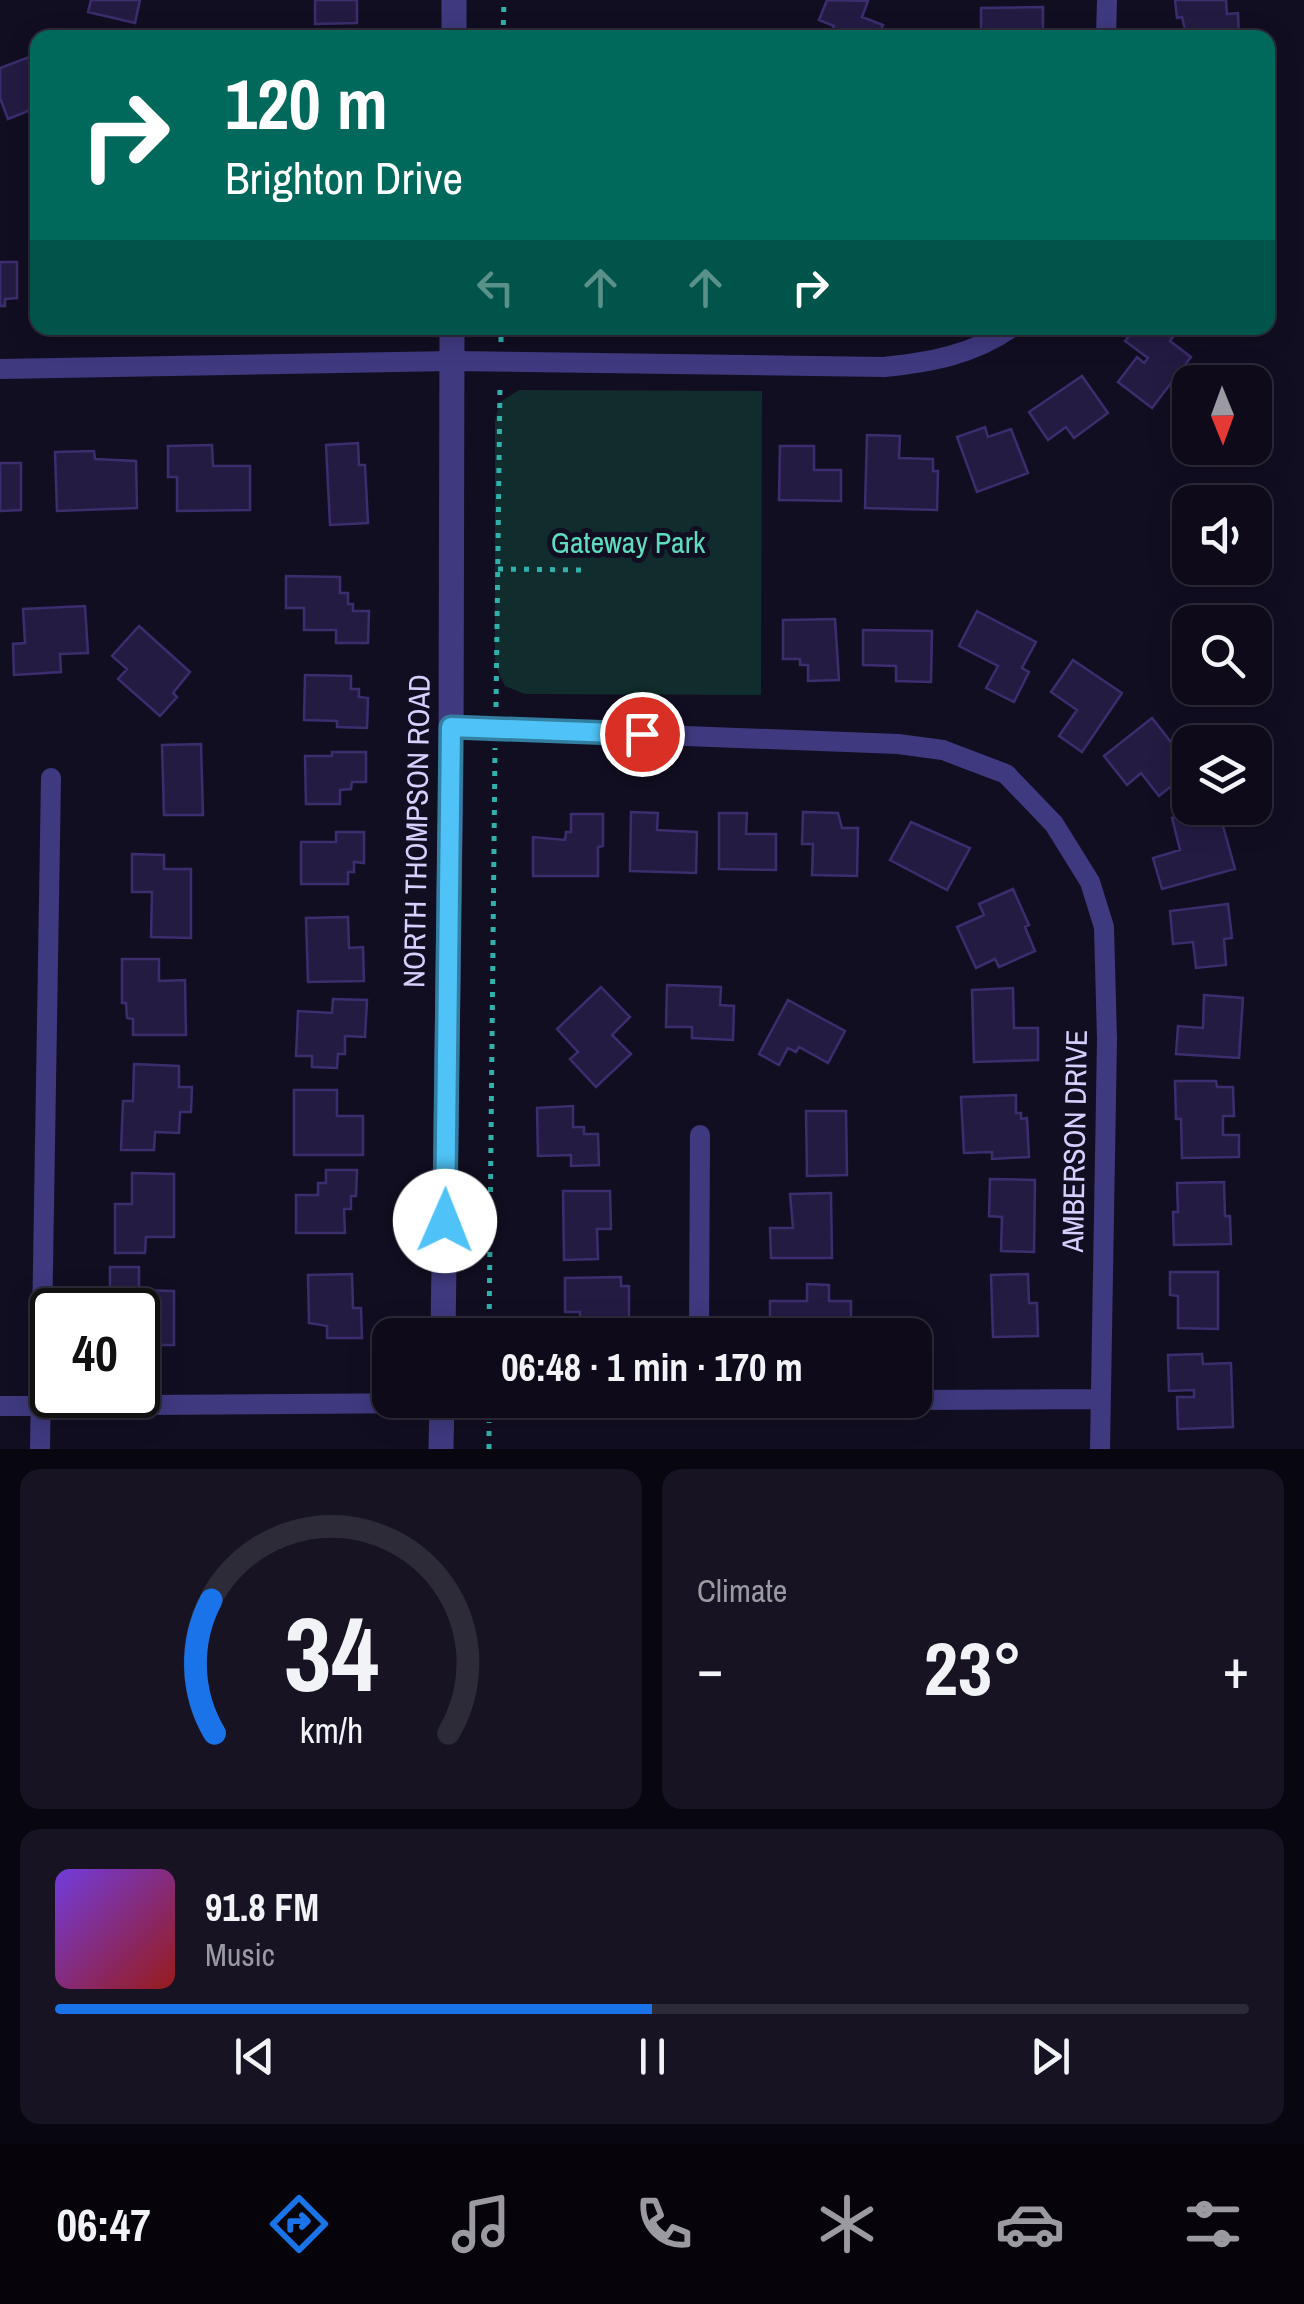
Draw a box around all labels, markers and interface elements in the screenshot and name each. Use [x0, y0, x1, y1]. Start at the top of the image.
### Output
text: 120 m [225, 57, 388, 151]
icon: right [60, 70, 190, 200]
text: Brighton Drive [225, 147, 463, 208]
icon: left [468, 260, 523, 315]
icon: ahead [573, 260, 628, 315]
icon: ahead [678, 260, 733, 315]
icon: right [783, 260, 838, 315]
north arrow [1172, 365, 1272, 465]
map controls [1172, 365, 1272, 825]
button: sound [1172, 485, 1272, 585]
park label: Gateway Park [551, 522, 706, 562]
button: search [1172, 605, 1272, 705]
street label: NORTH THOMPSON ROAD [393, 674, 439, 988]
pin [600, 692, 685, 777]
icon: arrive [615, 707, 670, 762]
button: layers [1172, 725, 1272, 825]
street label: AMBERSON DRIVE [1052, 1029, 1096, 1254]
position arrow [393, 1169, 497, 1273]
speed limit sign: 40 [30, 1288, 160, 1418]
text: 06:48 · 1 min · 170 m [501, 1342, 803, 1393]
text: Climate [697, 1569, 787, 1612]
text: 34 [284, 1583, 378, 1723]
text: 23° [924, 1617, 1022, 1718]
text: − [697, 1631, 723, 1705]
text: + [1223, 1631, 1249, 1705]
text: km/h [299, 1706, 363, 1754]
text: 91.8 FM [205, 1882, 319, 1933]
text: Music [205, 1933, 275, 1976]
icon: previous [227, 2029, 282, 2084]
icon: pause [625, 2029, 680, 2084]
icon: next [1023, 2029, 1078, 2084]
icon: directions [264, 2189, 334, 2259]
icon: music [446, 2189, 516, 2259]
icon: phone [629, 2189, 699, 2259]
icon: climate [812, 2189, 882, 2259]
icon: car [995, 2189, 1065, 2259]
icon: filters [1178, 2189, 1248, 2259]
text: 06:47 [56, 2194, 151, 2255]

